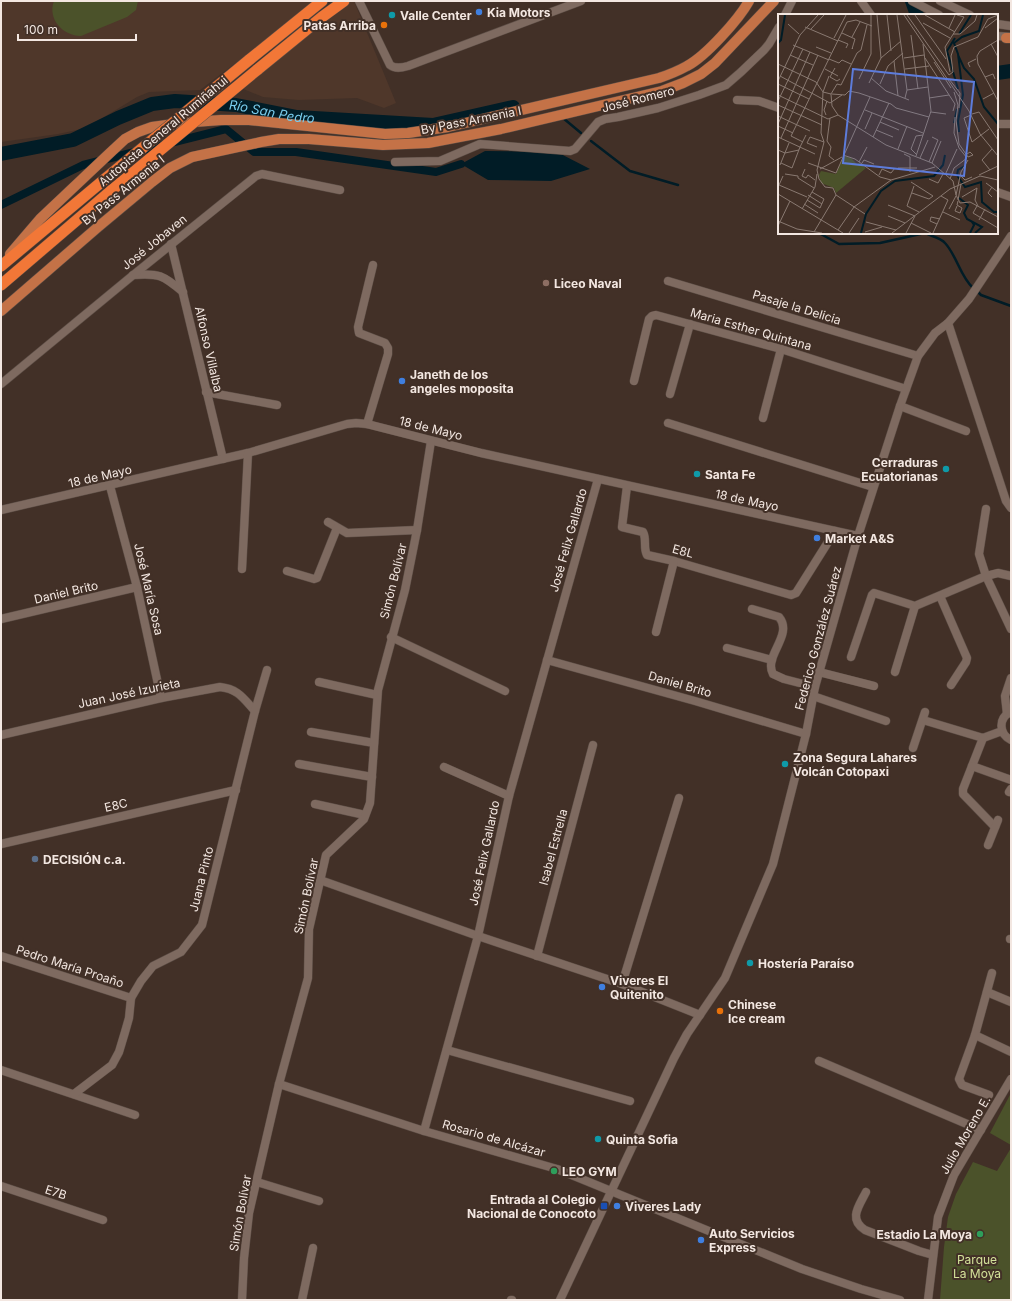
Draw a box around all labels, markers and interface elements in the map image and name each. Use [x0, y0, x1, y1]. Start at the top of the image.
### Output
place label: Kia Motors [487, 5, 551, 20]
marker: Kia Motors [474, 7, 484, 17]
place label: Valle Center [400, 8, 472, 23]
marker: Valle Center [387, 10, 397, 20]
inset map [778, 14, 998, 234]
scale bar [18, 16, 136, 42]
place label: Patas Arriba [304, 18, 376, 33]
marker: Patas Arriba [379, 20, 389, 30]
text: 100 m [24, 22, 58, 37]
street label: Autopista General Rumiñahui [95, 73, 231, 189]
street label: José Romero [600, 83, 676, 115]
water label: Río San Pedro [229, 97, 315, 126]
street label: By Pass Armenia I [419, 103, 523, 137]
street label: By Pass Armenia I [79, 152, 167, 228]
street label: José Jobaven [118, 211, 190, 273]
place label: Liceo Naval [554, 276, 622, 291]
marker: Liceo Naval [541, 278, 551, 288]
street label: Pasaje la Delicia [751, 286, 843, 328]
street label: Maria Esther Quintana [689, 304, 813, 354]
street label: Alfonso Villalba [192, 305, 226, 393]
place label: Janeth de los angeles moposita [410, 367, 514, 396]
marker: Janeth de los angeles moposita [397, 376, 407, 386]
street label: 18 de Mayo [398, 413, 464, 443]
place label: Cerraduras Ecuatorianas [861, 455, 938, 484]
street label: 18 de Mayo [67, 461, 133, 491]
marker: Cerraduras Ecuatorianas [941, 464, 951, 474]
place label: Santa Fe [705, 467, 755, 482]
marker: Santa Fe [692, 469, 702, 479]
street label: José Felix Gallardo [546, 486, 590, 594]
street label: 18 de Mayo [714, 486, 780, 514]
place label: Market A&S [825, 531, 894, 546]
marker: Market A&S [812, 533, 822, 543]
street label: Simón Bolívar [376, 541, 410, 620]
street label: E8L [671, 541, 695, 561]
street label: José María Sosa [131, 542, 167, 636]
street label: Federico González Suárez [792, 564, 844, 712]
street label: Daniel Brito [33, 577, 99, 607]
street label: Daniel Brito [647, 668, 713, 700]
street label: Juan José Izurieta [76, 675, 182, 711]
place label: Zona Segura Lahares Volcán Cotopaxi [793, 750, 917, 779]
marker: Zona Segura Lahares Volcán Cotopaxi [780, 759, 790, 769]
street label: E8C [103, 795, 129, 815]
street label: José Felix Gallardo [466, 799, 502, 907]
street label: Isabel Estrella [536, 807, 570, 887]
street label: Juana Pinto [186, 845, 216, 913]
place label: DECISIÓN c.a. [43, 852, 126, 867]
marker: DECISIÓN c.a. [30, 854, 40, 864]
street label: Simón Bolívar [291, 856, 322, 936]
street label: Pedro María Proaño [14, 941, 126, 991]
place label: Hostería Paraíso [758, 956, 854, 971]
marker: Hostería Paraíso [745, 958, 755, 968]
place label: Viveres El Quitenito [610, 973, 668, 1002]
marker: Viveres El Quitenito [597, 982, 607, 992]
place label: Chinese Ice cream [728, 997, 785, 1026]
marker: Chinese Ice cream [715, 1006, 725, 1016]
street label: Julio Moreno E. [937, 1093, 993, 1177]
street label: Rosario de Alcázar [441, 1116, 548, 1160]
place label: Quinta Sofia [606, 1132, 678, 1147]
marker: Quinta Sofia [593, 1134, 603, 1144]
place label: LEO GYM [562, 1164, 617, 1179]
marker: LEO GYM [549, 1166, 559, 1176]
street label: Simón Bolívar [226, 1173, 254, 1253]
street label: E7B [43, 1181, 69, 1203]
place label: Entrada al Colegio Nacional de Conocoto [467, 1192, 596, 1221]
place label: Viveres Lady [625, 1199, 702, 1214]
marker: Entrada al Colegio Nacional de Conocoto [599, 1201, 609, 1211]
marker: Viveres Lady [612, 1201, 622, 1211]
place label: Auto Servicios Express [709, 1226, 795, 1255]
place label: Estadio La Moya [877, 1227, 972, 1242]
marker: Estadio La Moya [975, 1229, 985, 1239]
marker: Auto Servicios Express [696, 1235, 706, 1245]
park label: Parque La Moya [953, 1252, 1001, 1281]

